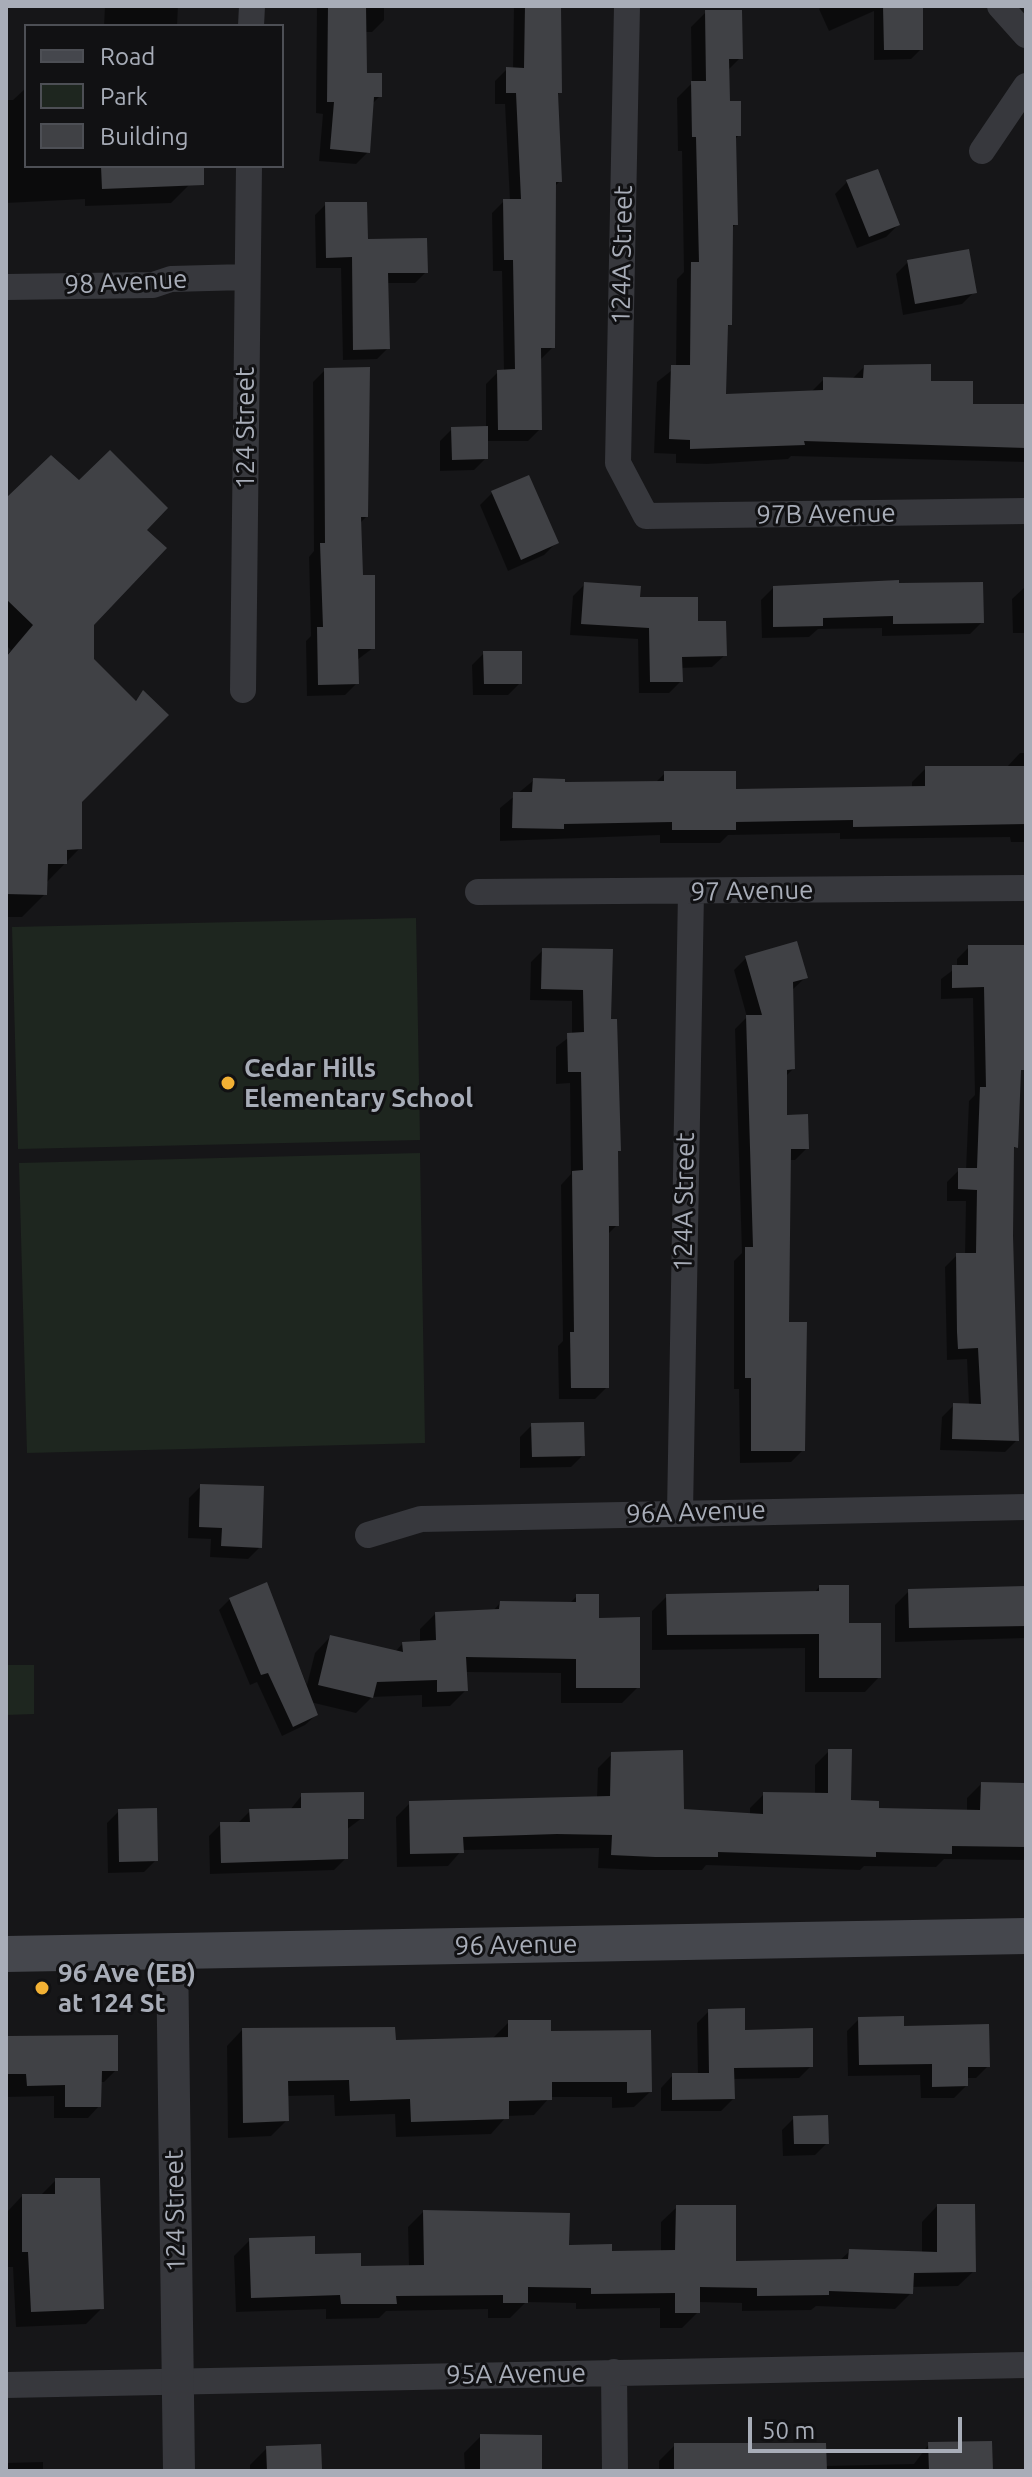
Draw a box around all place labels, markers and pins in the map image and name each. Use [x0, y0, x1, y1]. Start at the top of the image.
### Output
place label: Cedar Hills Elementary School [244, 1052, 473, 1114]
marker: Cedar Hills Elementary School [219, 1074, 237, 1092]
place label: 96 Ave (EB) at 124 St [58, 1957, 196, 2018]
marker: 96 Ave (EB) at 124 St [33, 1979, 51, 1997]

